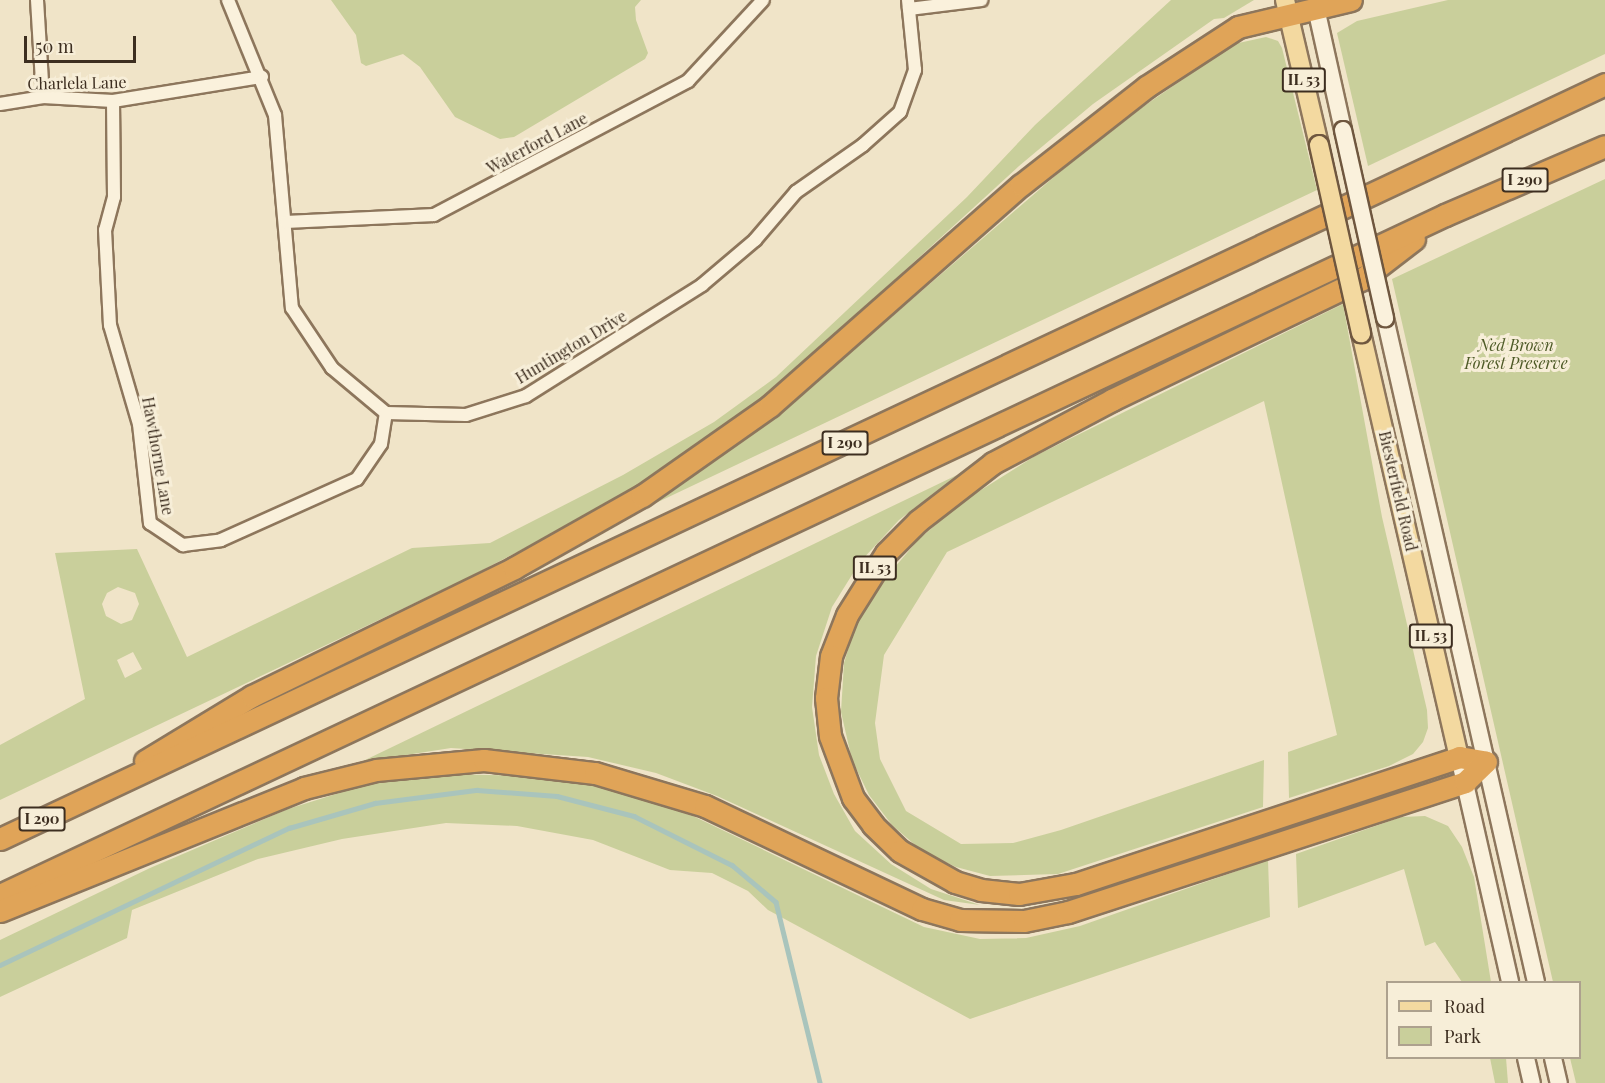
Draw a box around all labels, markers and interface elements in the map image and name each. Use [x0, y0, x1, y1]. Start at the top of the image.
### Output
scale bar [27, 24, 140, 62]
text: 50 m [35, 34, 74, 58]
road number: IL 53 [1282, 68, 1326, 92]
street label: Charlela Lane [27, 73, 127, 93]
street label: Waterford Lane [483, 108, 591, 178]
road number: I 290 [1501, 168, 1549, 192]
street label: Huntington Drive [512, 306, 630, 388]
park label: Ned Brown Forest Preserve [1464, 335, 1568, 373]
street label: Hawthorne Lane [138, 395, 178, 517]
street label: Biesterfield Road [1375, 429, 1421, 553]
road number: I 290 [821, 431, 869, 455]
road number: IL 53 [852, 556, 898, 580]
road number: IL 53 [1408, 624, 1454, 648]
road number: I 290 [18, 807, 66, 831]
legend [1386, 981, 1581, 1059]
text: Road [1444, 994, 1485, 1018]
text: Park [1444, 1024, 1481, 1048]

